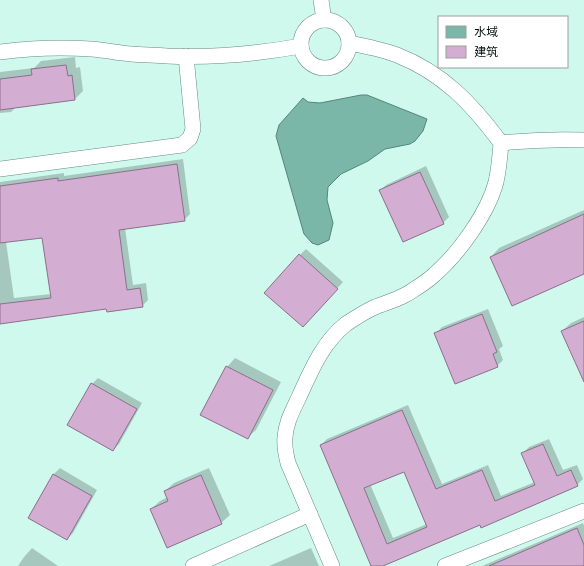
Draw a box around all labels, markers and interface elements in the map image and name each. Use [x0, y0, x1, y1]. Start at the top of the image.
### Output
legend [438, 16, 568, 68]
text: 水域 [474, 24, 498, 38]
text: 建筑 [474, 44, 498, 58]

